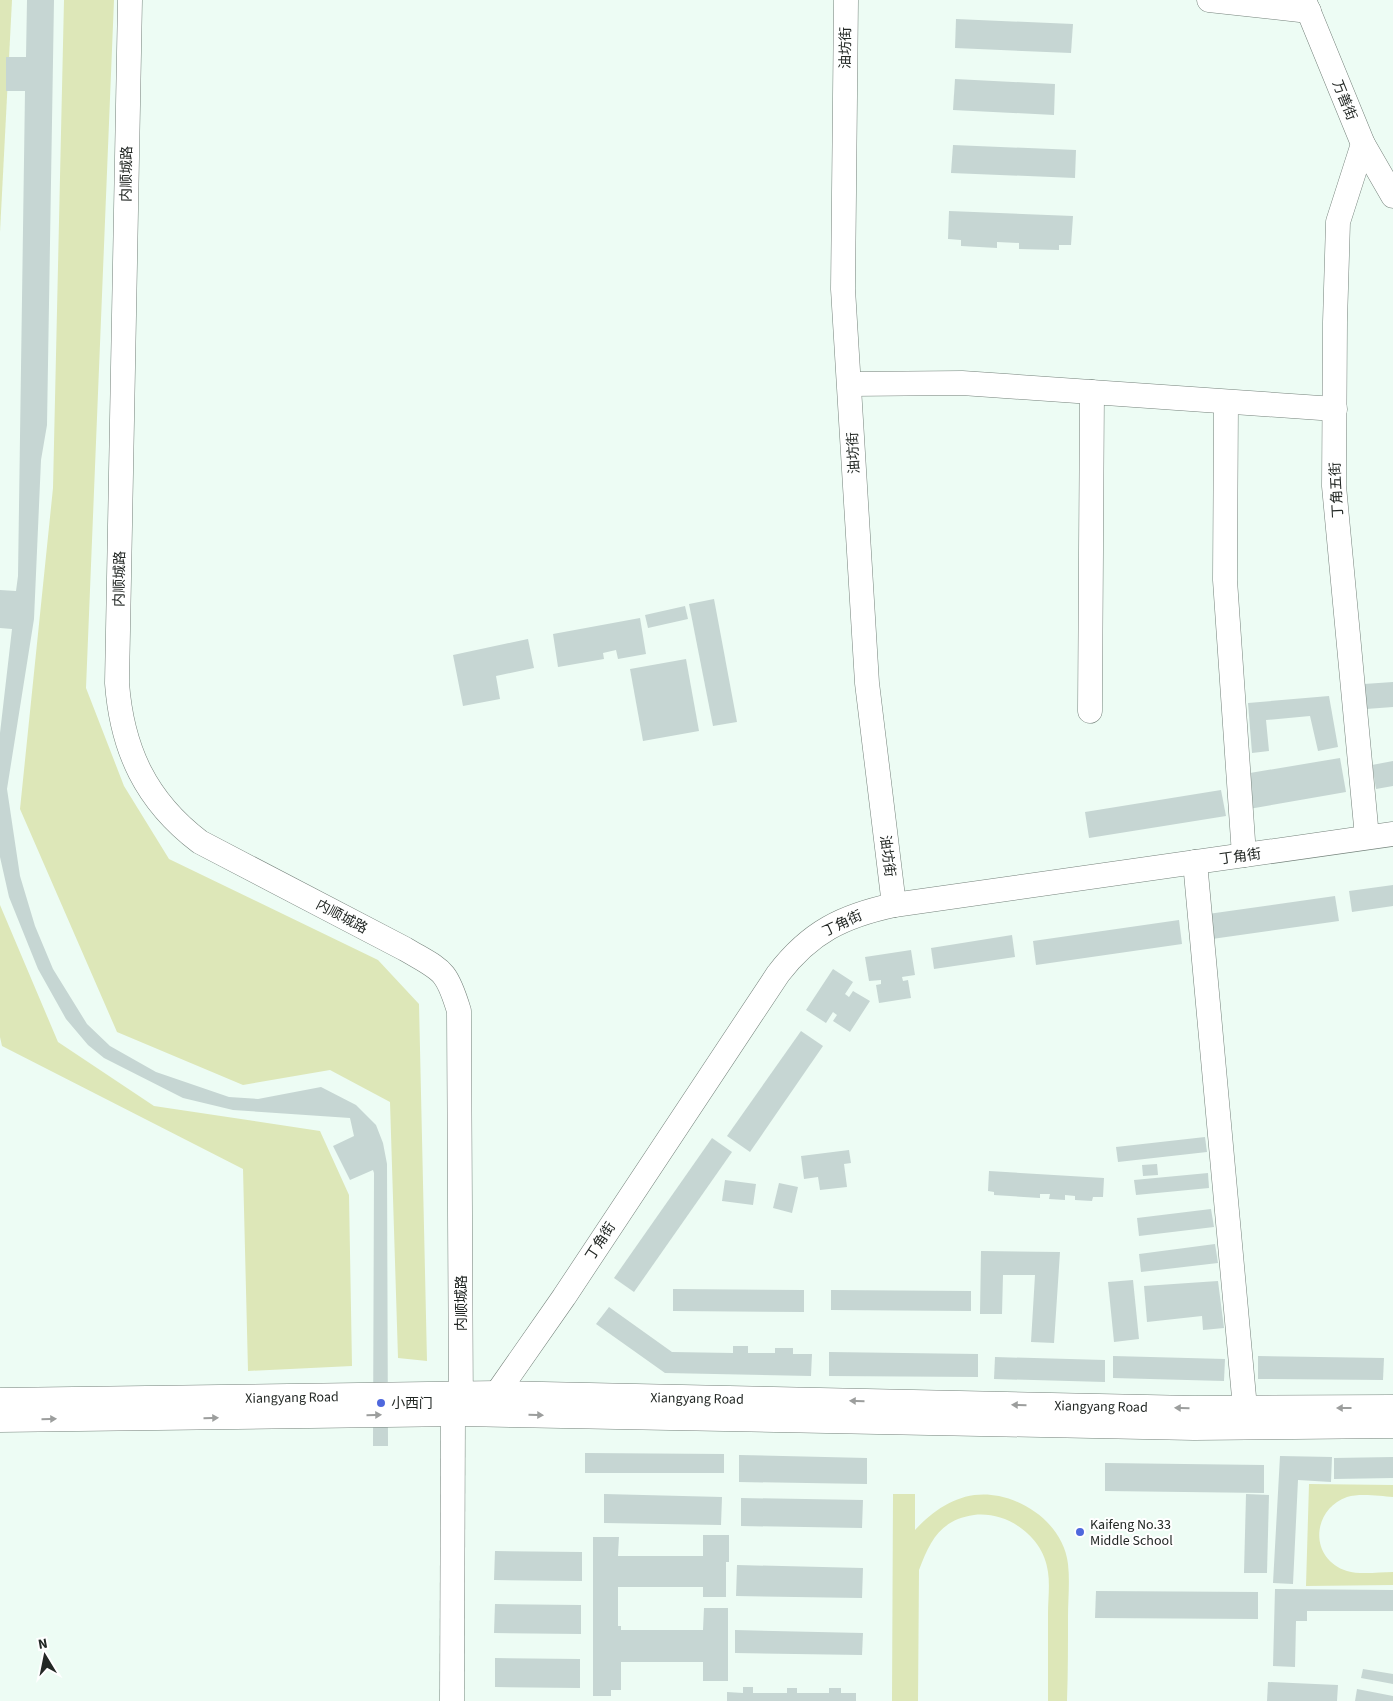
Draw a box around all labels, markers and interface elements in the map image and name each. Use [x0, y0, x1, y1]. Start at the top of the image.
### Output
street label: 油坊街 [836, 27, 856, 69]
street label: 万善街 [1327, 77, 1361, 124]
street label: 内顺城路 [117, 146, 137, 202]
street label: 油坊街 [843, 431, 865, 474]
street label: 丁角五街 [1326, 461, 1348, 518]
street label: 内顺城路 [110, 551, 130, 607]
street label: 油坊街 [875, 834, 899, 878]
street label: 丁角街 [1218, 844, 1262, 870]
street label: 内顺城路 [312, 895, 371, 939]
street label: 丁角街 [819, 906, 866, 942]
street label: 丁角街 [581, 1218, 621, 1265]
street label: 内顺城路 [452, 1275, 472, 1331]
street label: Xiangyang Road [245, 1387, 339, 1409]
street label: Xiangyang Road [650, 1388, 744, 1410]
place label: 小西门 [391, 1394, 433, 1414]
street label: Xiangyang Road [1054, 1396, 1148, 1418]
marker: 小西门 [375, 1397, 387, 1409]
one-way arrow [849, 1397, 865, 1405]
one-way arrow [1011, 1400, 1027, 1408]
one-way arrow [1174, 1404, 1190, 1412]
one-way arrow [1336, 1404, 1352, 1412]
one-way arrow [366, 1411, 382, 1419]
one-way arrow [528, 1411, 544, 1419]
one-way arrow [203, 1413, 219, 1421]
one-way arrow [41, 1415, 57, 1423]
place label: Kaifeng No.33 Middle School [1090, 1515, 1173, 1551]
marker: Kaifeng No.33 Middle School [1074, 1526, 1086, 1538]
north arrow [20, 1631, 70, 1681]
text: N [37, 1634, 49, 1655]

